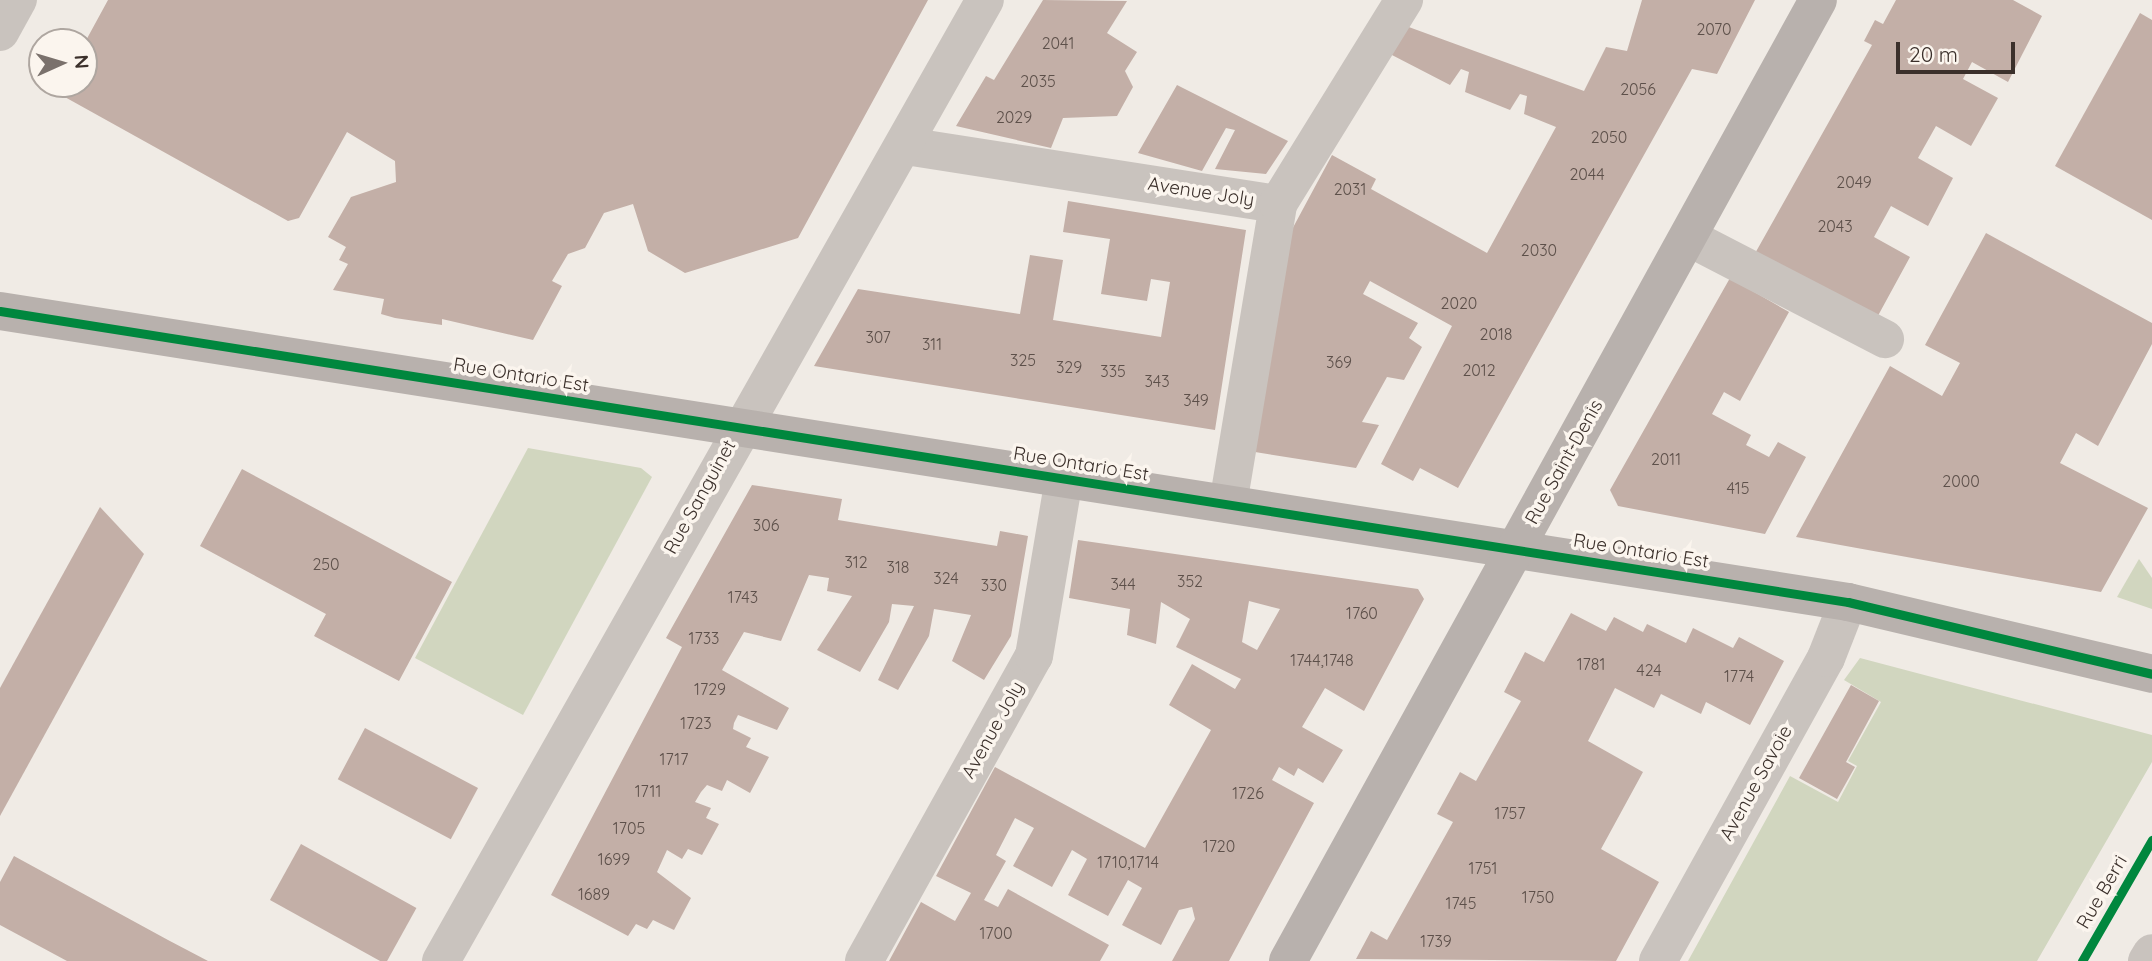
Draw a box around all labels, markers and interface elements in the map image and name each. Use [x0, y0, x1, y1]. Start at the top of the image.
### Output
house number: 2070 [1696, 19, 1732, 39]
north arrow [28, 28, 98, 98]
scale bar [1900, 28, 2019, 72]
house number: 2041 [1042, 33, 1074, 53]
text: 20 m [1909, 41, 1958, 67]
text: N [69, 54, 94, 69]
house number: 2035 [1020, 71, 1056, 91]
house number: 2056 [1620, 79, 1656, 99]
house number: 2029 [996, 107, 1032, 127]
house number: 2050 [1591, 127, 1627, 147]
house number: 2044 [1569, 164, 1605, 184]
street label: Avenue Joly [1146, 172, 1256, 212]
house number: 2049 [1836, 172, 1872, 192]
house number: 2031 [1334, 179, 1366, 199]
house number: 2043 [1817, 216, 1853, 236]
house number: 2030 [1521, 240, 1557, 260]
house number: 2020 [1441, 293, 1477, 313]
house number: 2018 [1480, 324, 1512, 344]
house number: 307 [865, 327, 891, 347]
house number: 311 [922, 334, 942, 354]
house number: 325 [1010, 350, 1036, 370]
house number: 369 [1326, 352, 1352, 372]
street label: Rue Ontario Est [452, 353, 590, 397]
house number: 329 [1056, 357, 1082, 377]
house number: 2012 [1462, 360, 1496, 380]
house number: 335 [1100, 361, 1126, 381]
house number: 343 [1144, 371, 1170, 391]
house number: 349 [1183, 390, 1209, 410]
street label: Rue Saint-Denis [1520, 396, 1608, 528]
street label: Rue Sanguinet [659, 436, 741, 558]
street label: Rue Ontario Est [1012, 442, 1150, 486]
house number: 2011 [1651, 449, 1681, 469]
house number: 2000 [1942, 471, 1980, 491]
house number: 415 [1727, 478, 1749, 498]
house number: 306 [753, 515, 779, 535]
street label: Rue Ontario Est [1572, 529, 1710, 573]
house number: 312 [844, 552, 868, 572]
house number: 250 [312, 554, 340, 574]
house number: 318 [887, 557, 909, 577]
house number: 324 [933, 568, 959, 588]
house number: 352 [1177, 571, 1203, 591]
house number: 344 [1110, 574, 1136, 594]
house number: 330 [981, 575, 1007, 595]
house number: 1743 [728, 587, 758, 607]
house number: 1760 [1346, 603, 1378, 623]
house number: 1733 [689, 628, 719, 648]
house number: 1744,1748 [1290, 650, 1354, 670]
house number: 1781 [1577, 654, 1605, 674]
house number: 424 [1636, 660, 1662, 680]
house number: 1774 [1724, 666, 1754, 686]
street label: Avenue Joly [957, 678, 1029, 782]
house number: 1729 [694, 679, 726, 699]
house number: 1723 [680, 713, 712, 733]
street label: Avenue Savoie [1715, 721, 1797, 845]
house number: 1717 [659, 749, 689, 769]
house number: 1711 [635, 781, 661, 801]
house number: 1726 [1232, 783, 1264, 803]
house number: 1757 [1494, 803, 1526, 823]
house number: 1705 [613, 818, 645, 838]
house number: 1720 [1203, 836, 1235, 856]
house number: 1699 [598, 849, 630, 869]
street label: Rue Berri [2072, 851, 2132, 933]
house number: 1710,1714 [1097, 852, 1159, 872]
house number: 1751 [1469, 858, 1497, 878]
house number: 1689 [578, 884, 610, 904]
house number: 1750 [1522, 887, 1554, 907]
house number: 1745 [1446, 893, 1476, 913]
house number: 1700 [979, 923, 1013, 943]
house number: 1739 [1420, 931, 1452, 951]

